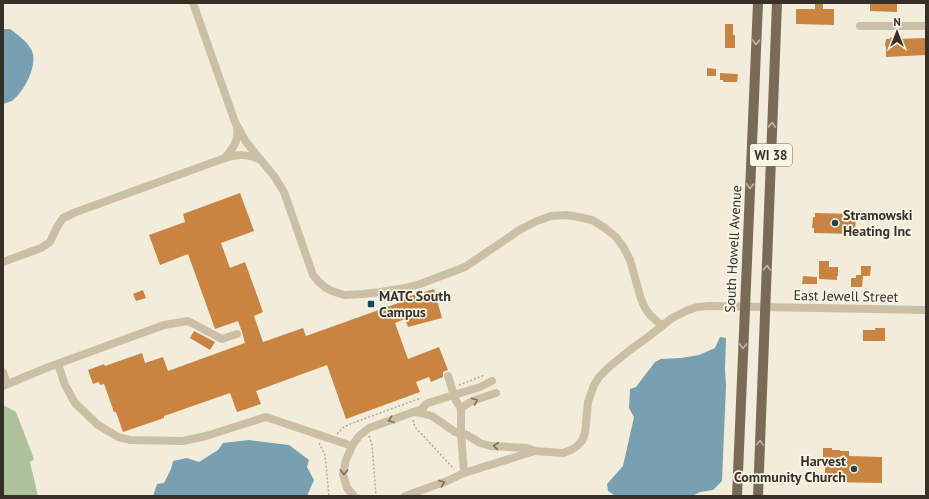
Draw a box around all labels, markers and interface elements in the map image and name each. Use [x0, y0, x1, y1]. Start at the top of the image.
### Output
north arrow [877, 12, 917, 52]
text: N [893, 15, 901, 29]
one-way arrow [752, 39, 760, 45]
one-way arrow [768, 122, 776, 128]
road number: WI 38 [750, 144, 792, 166]
one-way arrow [746, 183, 754, 189]
street label: South Howell Avenue [721, 185, 745, 313]
place label: Stramowski Heating Inc [843, 206, 913, 240]
marker: Stramowski Heating Inc [830, 218, 840, 228]
one-way arrow [762, 265, 771, 271]
street label: East Jewell Street [793, 286, 899, 306]
place label: MATC South Campus [379, 287, 451, 321]
marker: MATC South Campus [366, 299, 376, 309]
one-way arrow [739, 343, 747, 349]
one-way arrow [471, 397, 478, 405]
one-way arrow [387, 416, 394, 424]
one-way arrow [755, 440, 764, 446]
one-way arrow [493, 442, 500, 451]
place label: Harvest Community Church [734, 452, 846, 486]
marker: Harvest Community Church [849, 464, 859, 474]
one-way arrow [340, 469, 348, 475]
one-way arrow [438, 479, 445, 487]

